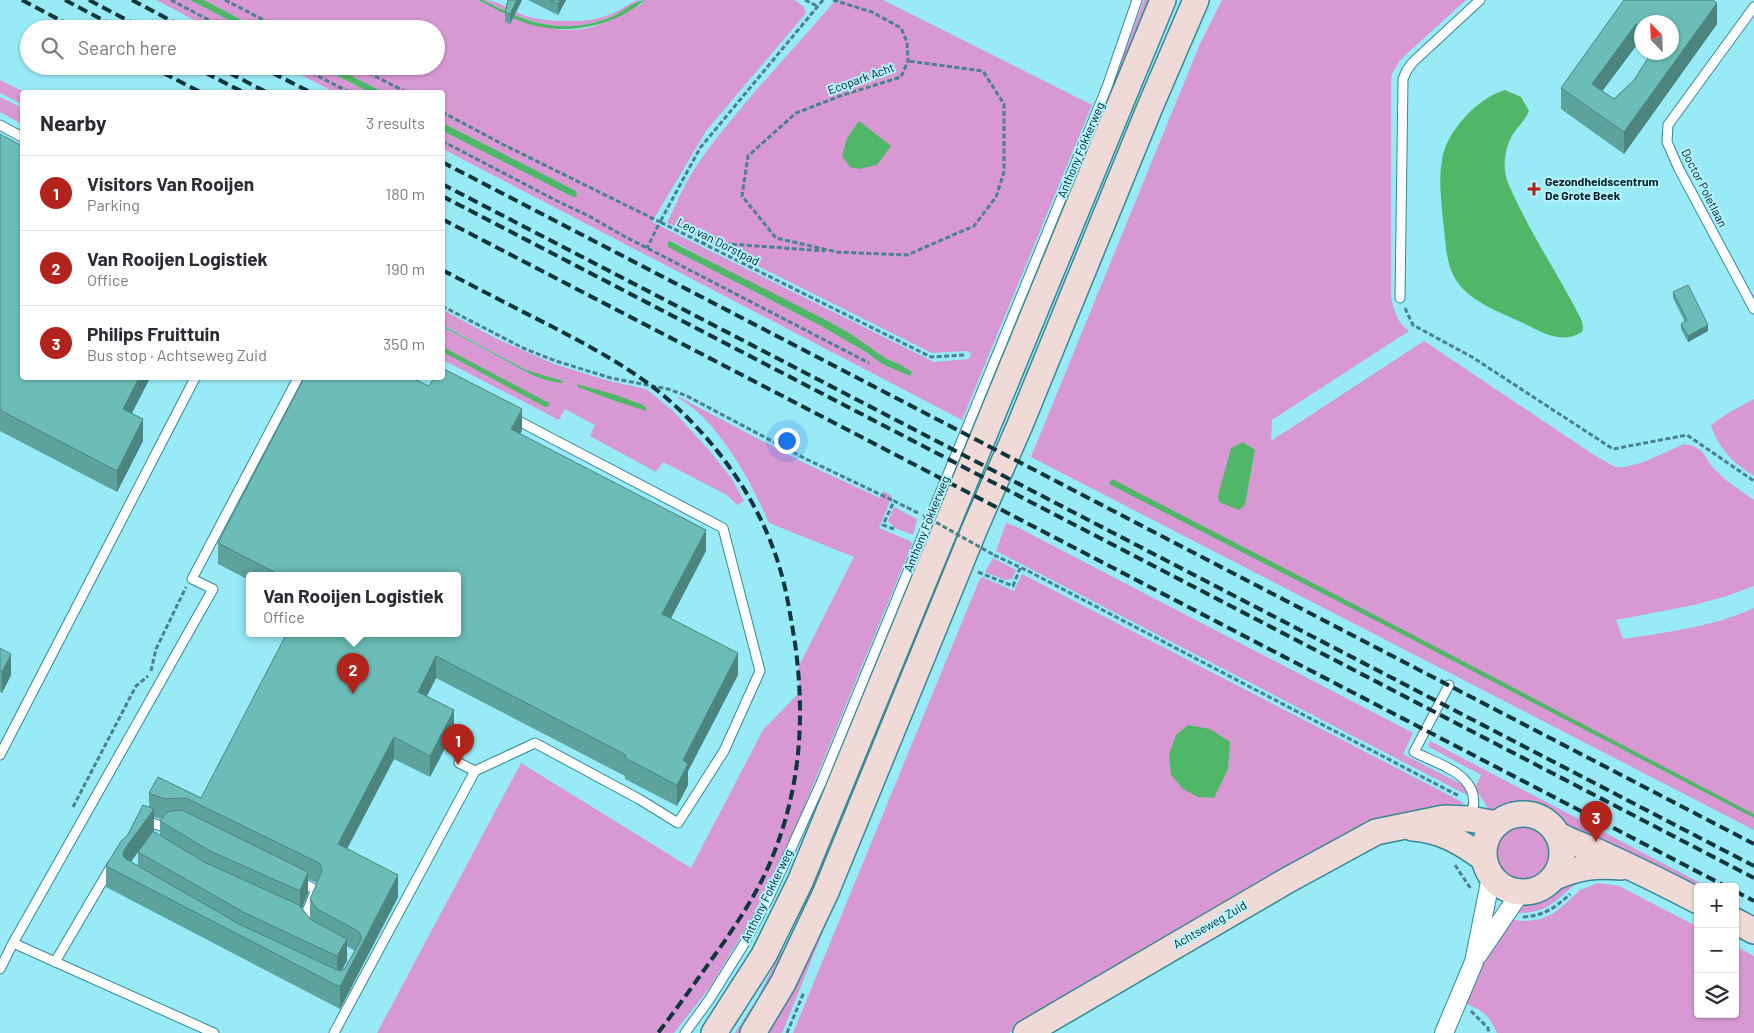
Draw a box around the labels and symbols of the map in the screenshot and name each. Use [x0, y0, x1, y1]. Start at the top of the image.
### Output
north arrow [1634, 15, 1679, 60]
street label: Ecopark Acht [825, 60, 896, 97]
street label: Anthony Fokkerweg [1054, 100, 1107, 199]
street label: Doctor Poletlaan [1679, 146, 1731, 229]
place label: Gezondheidscentrum De Grote Beek [1545, 174, 1659, 202]
marker: Gezondheidscentrum De Grote Beek [1527, 182, 1541, 196]
street label: Leo van Dorstpad [675, 214, 762, 268]
your location [774, 428, 800, 454]
street label: Anthony Fokkerweg [900, 474, 952, 574]
pin: 2 [337, 653, 369, 694]
pin: 1 [442, 724, 474, 765]
pin: 3 [1580, 801, 1612, 842]
street label: Anthony Fokkerweg [737, 846, 795, 945]
street label: Achtseweg Zuid [1170, 897, 1249, 951]

